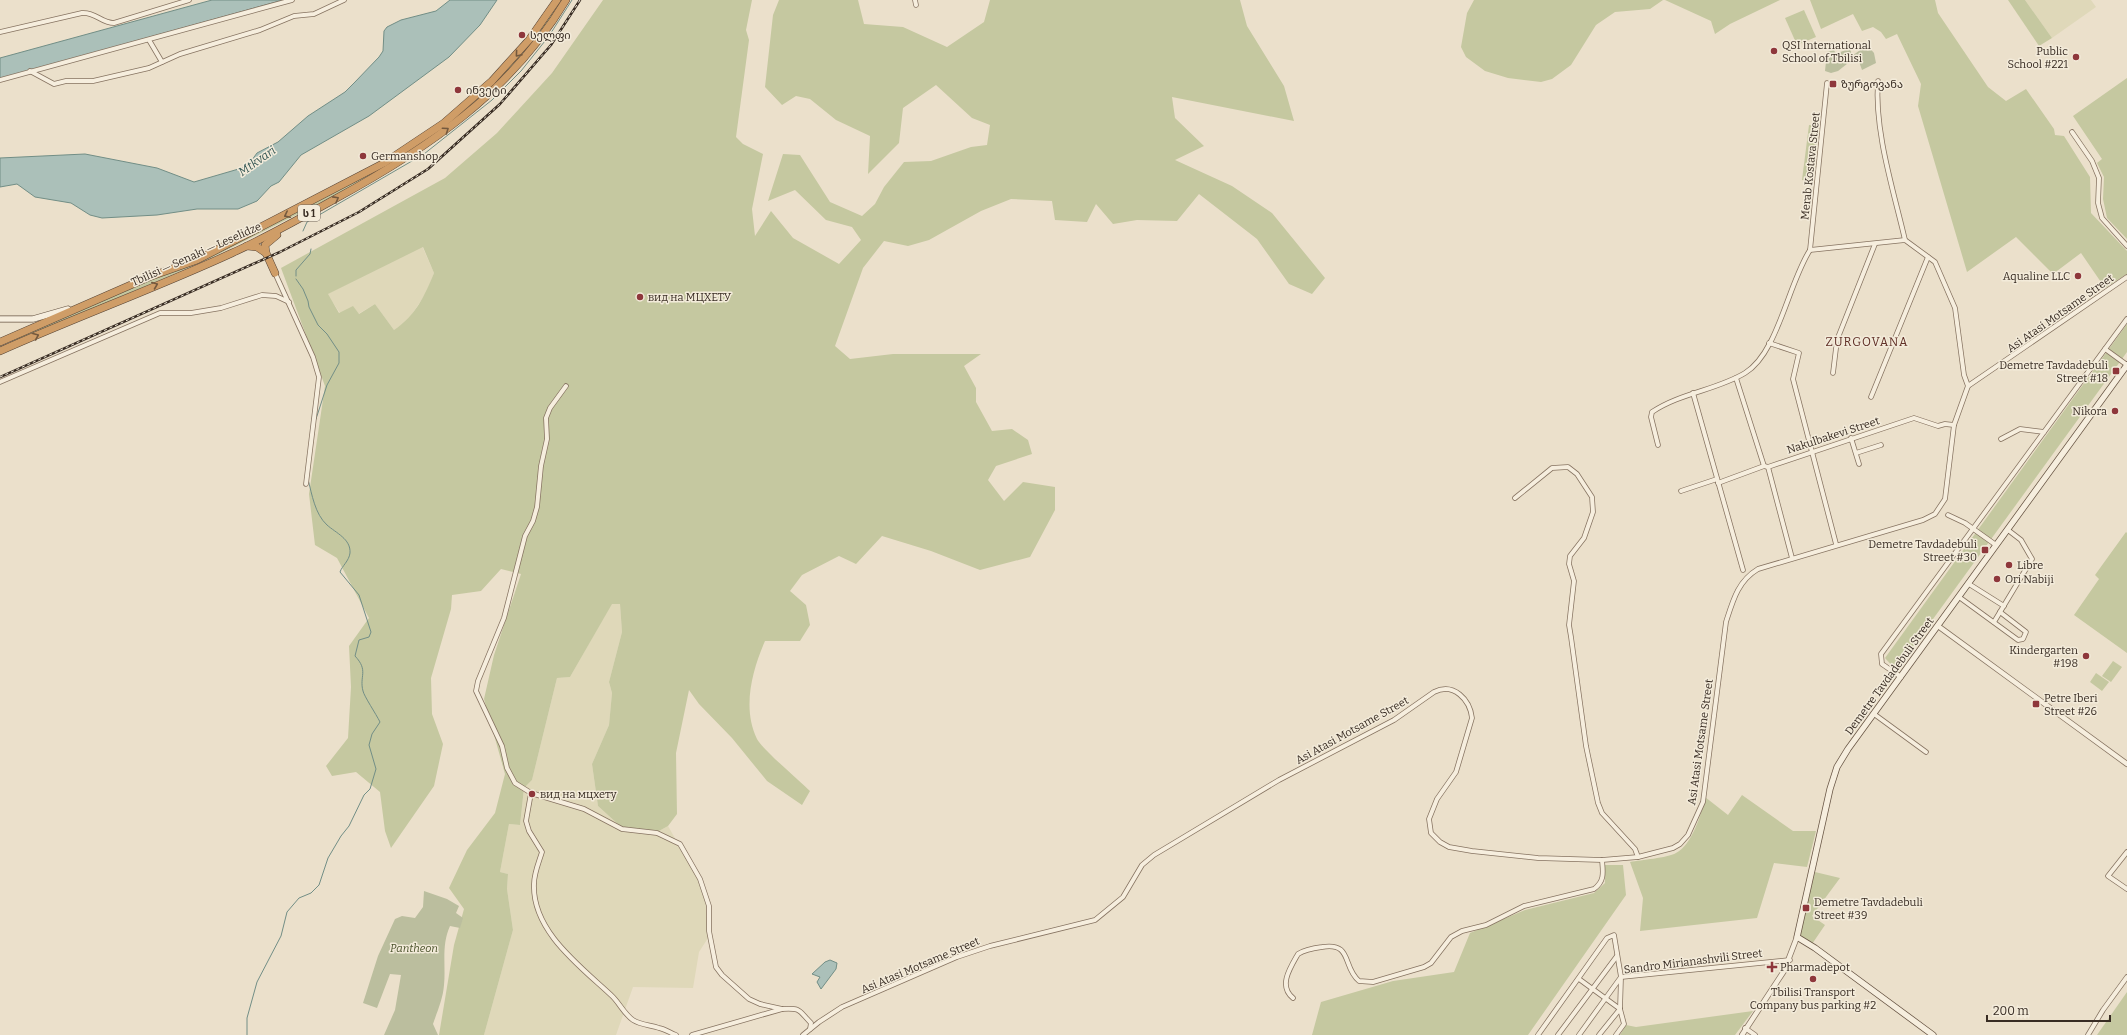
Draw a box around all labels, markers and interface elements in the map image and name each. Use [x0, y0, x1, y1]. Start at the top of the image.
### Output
place label: სელფი [530, 29, 571, 42]
marker: სელფი [517, 30, 527, 40]
place label: QSI International School of Tbilisi [1782, 39, 1871, 65]
place label: Public School #221 [2007, 45, 2069, 71]
marker: QSI International School of Tbilisi [1769, 46, 1779, 56]
one-way arrow [516, 49, 523, 57]
marker: Public School #221 [2071, 52, 2081, 62]
place label: ზურგოვანა [1841, 78, 1903, 91]
marker: ზურგოვანა [1828, 79, 1838, 89]
place label: ინვეტი [466, 84, 506, 97]
marker: ინვეტი [453, 85, 463, 95]
street label: Merab Kostava Street [1798, 112, 1823, 220]
one-way arrow [442, 127, 449, 135]
water label: Mtkvari [236, 143, 279, 179]
place label: Germanshop [371, 150, 439, 163]
marker: Germanshop [358, 151, 368, 161]
one-way arrow [331, 196, 339, 203]
road number: ს 1 [298, 205, 320, 221]
one-way arrow [283, 210, 291, 218]
street label: Tbilisi — Senaki — Leselidze [129, 220, 263, 289]
place label: Aqualine LLC [2003, 270, 2070, 283]
marker: Aqualine LLC [2073, 271, 2083, 281]
street label: Asi Atasi Motsame Street [2004, 272, 2116, 355]
one-way arrow [151, 282, 159, 290]
place label: вид на МЦХЕТУ [648, 291, 732, 304]
marker: вид на МЦХЕТУ [635, 292, 645, 302]
one-way arrow [31, 333, 39, 341]
district label: ZURGOVANA [1825, 335, 1909, 349]
place label: Demetre Tavdadebuli Street #18 [1999, 359, 2109, 385]
marker: Demetre Tavdadebuli Street #18 [2111, 366, 2121, 376]
place label: Nikora [2072, 405, 2107, 418]
marker: Nikora [2110, 406, 2120, 416]
street label: Nakulbakevi Street [1785, 414, 1881, 457]
place label: Demetre Tavdadebuli Street #30 [1868, 538, 1978, 564]
marker: Demetre Tavdadebuli Street #30 [1980, 545, 1990, 555]
place label: Libre [2017, 559, 2043, 572]
marker: Libre [2004, 560, 2014, 570]
place label: Ori Nabiji [2005, 573, 2054, 586]
marker: Ori Nabiji [1992, 574, 2002, 584]
street label: Demetre Tavdadebuli Street [1842, 615, 1936, 738]
place label: Kindergarten #198 [2009, 644, 2078, 670]
marker: Kindergarten #198 [2081, 651, 2091, 661]
street label: Asi Atasi Motsame Street [1685, 678, 1716, 806]
place label: Petre Iberi Street #26 [2044, 692, 2098, 718]
street label: Asi Atasi Motsame Street [1293, 694, 1411, 767]
marker: Petre Iberi Street #26 [2031, 699, 2041, 709]
place label: вид на мцхету [540, 788, 617, 801]
marker: вид на мцхету [527, 789, 537, 799]
place label: Demetre Tavdadebuli Street #39 [1814, 896, 1924, 922]
marker: Demetre Tavdadebuli Street #39 [1801, 903, 1811, 913]
street label: Asi Atasi Motsame Street [859, 935, 981, 996]
park label: Pantheon [390, 942, 438, 955]
street label: Sandro Mirianashvili Street [1623, 947, 1763, 976]
place label: Pharmadepot [1780, 961, 1850, 974]
marker: Pharmadepot [1767, 962, 1777, 972]
marker: Tbilisi Transport Company bus parking #2 [1808, 974, 1818, 984]
place label: Tbilisi Transport Company bus parking #2 [1750, 986, 1876, 1012]
scale bar [1987, 997, 2110, 1023]
text: 200 m [1993, 1004, 2029, 1018]

